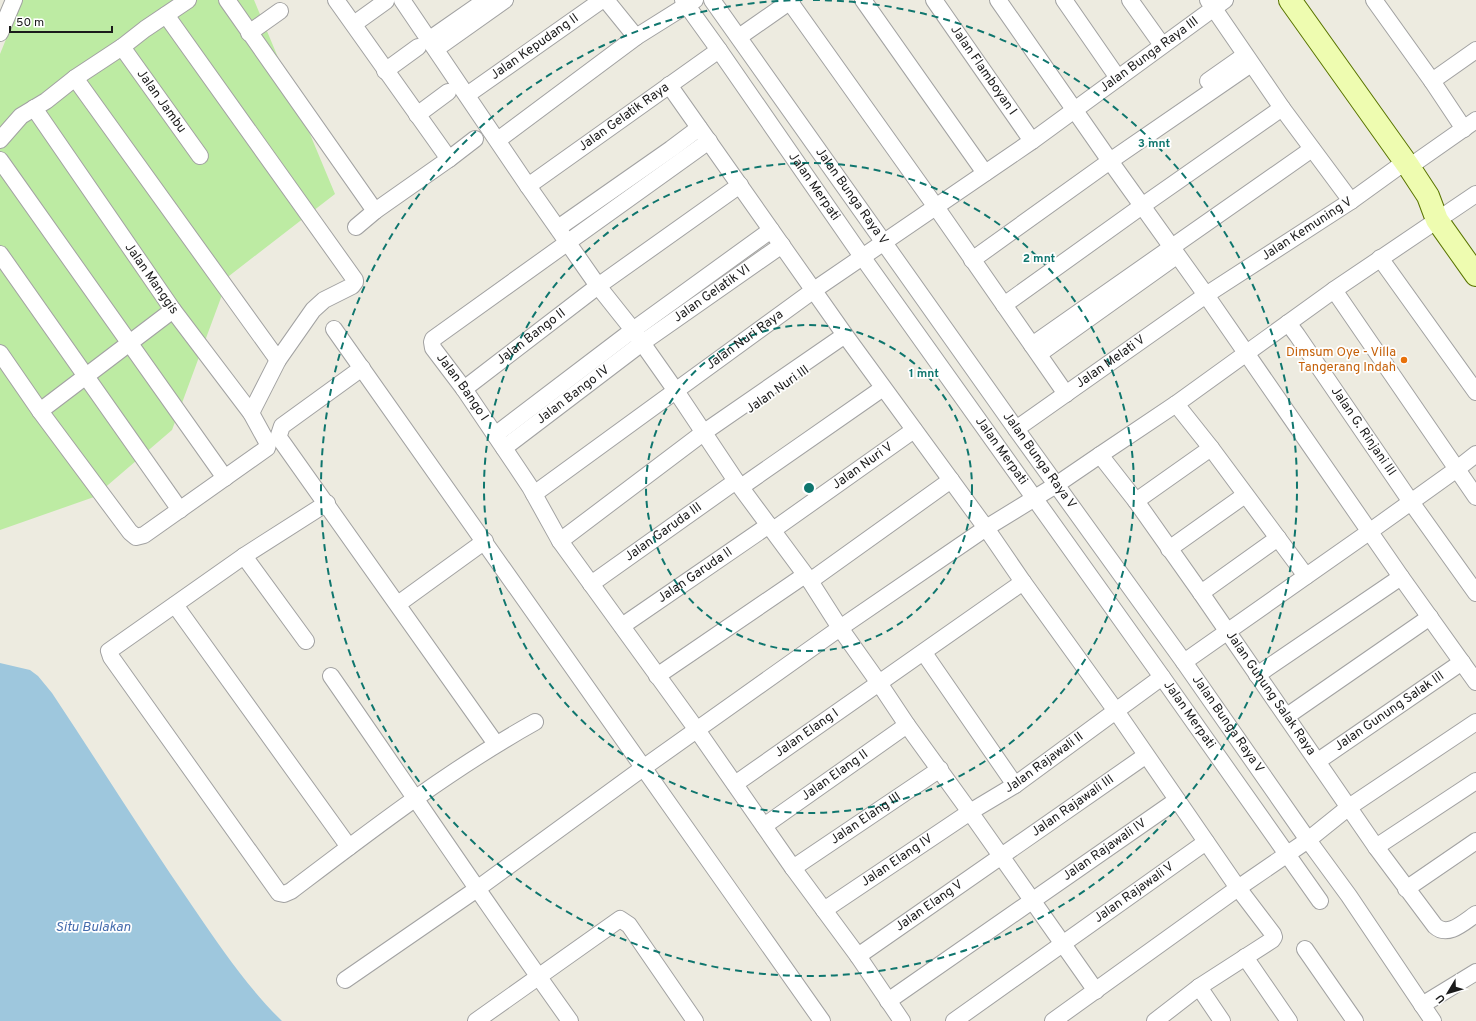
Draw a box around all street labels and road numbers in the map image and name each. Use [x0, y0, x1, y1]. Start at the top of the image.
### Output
street label: Jalan Kepudang II [488, 11, 582, 84]
street label: Jalan Bunga Raya III [1097, 14, 1202, 97]
street label: Jalan Flamboyan I [946, 23, 1020, 119]
street label: Jalan Jambu [133, 67, 189, 136]
street label: Jalan Gelatik Raya [576, 80, 673, 155]
street label: Jalan Bunga Raya V [811, 145, 891, 248]
street label: Jalan Merpati [784, 150, 843, 224]
street label: Jalan Kemuning V [1259, 194, 1356, 265]
street label: Jalan Manggis [121, 240, 181, 318]
street label: Jalan Gelatik VI [671, 261, 754, 326]
street label: Jalan Bango II [494, 306, 569, 369]
street label: Jalan Nuri Raya [703, 307, 787, 374]
street label: Jalan Melati V [1073, 332, 1149, 392]
street label: Jalan Bango I [432, 351, 492, 424]
street label: Jalan Bango IV [534, 362, 613, 428]
street label: Jalan Nuri III [743, 362, 813, 418]
street label: Jalan G. Rinjani III [1327, 384, 1399, 479]
street label: Jalan Bunga Raya V [999, 409, 1079, 512]
street label: Jalan Merpati [971, 414, 1031, 488]
street label: Jalan Nuri V [829, 439, 896, 493]
street label: Jalan Garuda III [622, 500, 705, 565]
street label: Jalan Garuda II [655, 544, 736, 607]
street label: Jalan Gunung Salak Raya [1222, 628, 1319, 759]
street label: Jalan Gunung Salak III [1332, 668, 1448, 755]
street label: Jalan Bunga Raya V [1188, 672, 1267, 776]
street label: Jalan Merpati [1159, 678, 1218, 752]
street label: Jalan Elang I [772, 706, 842, 761]
street label: Jalan Rajawali II [1002, 729, 1087, 797]
street label: Jalan Elang II [799, 747, 872, 805]
street label: Jalan Rajawali III [1028, 772, 1117, 841]
street label: Jalan Elang III [828, 789, 904, 848]
street label: Jalan Rajawali IV [1060, 816, 1150, 885]
street label: Jalan Elang IV [858, 831, 936, 891]
street label: Jalan Rajawali V [1091, 859, 1177, 927]
street label: Jalan Elang V [892, 877, 966, 935]

